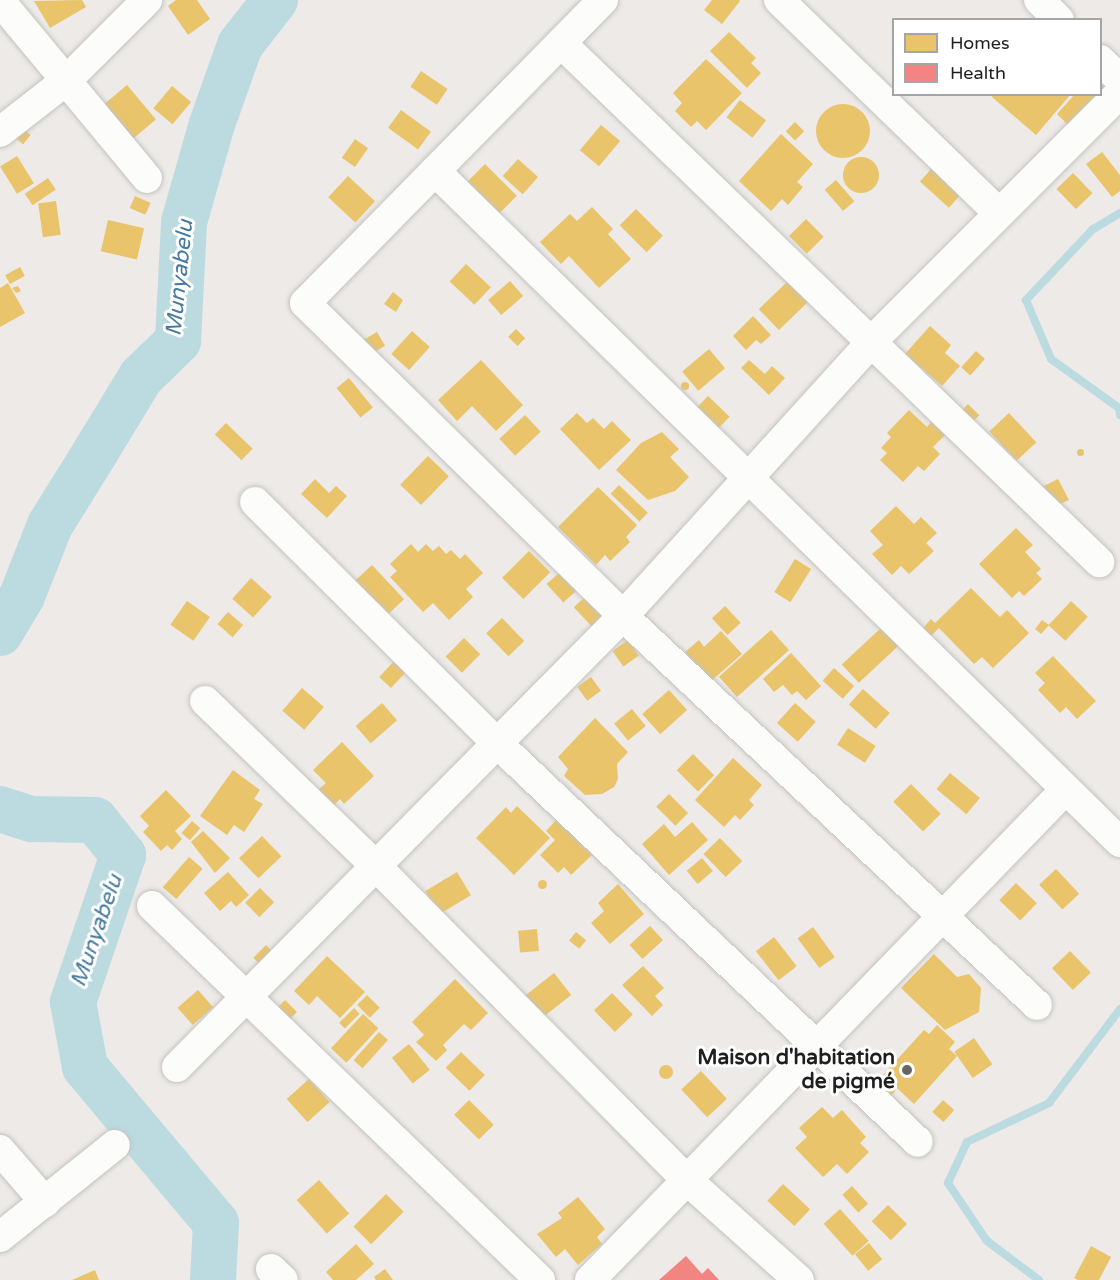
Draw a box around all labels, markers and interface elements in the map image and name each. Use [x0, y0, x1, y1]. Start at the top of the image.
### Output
legend [892, 18, 1102, 96]
text: Homes [950, 32, 1010, 54]
text: Health [950, 62, 1006, 84]
water label: Munyabelu [161, 219, 199, 337]
water label: Munyabelu [66, 871, 128, 991]
place label: Maison d'habitation de pigmé [697, 1045, 895, 1095]
marker: Maison d'habitation de pigmé [900, 1063, 914, 1077]

